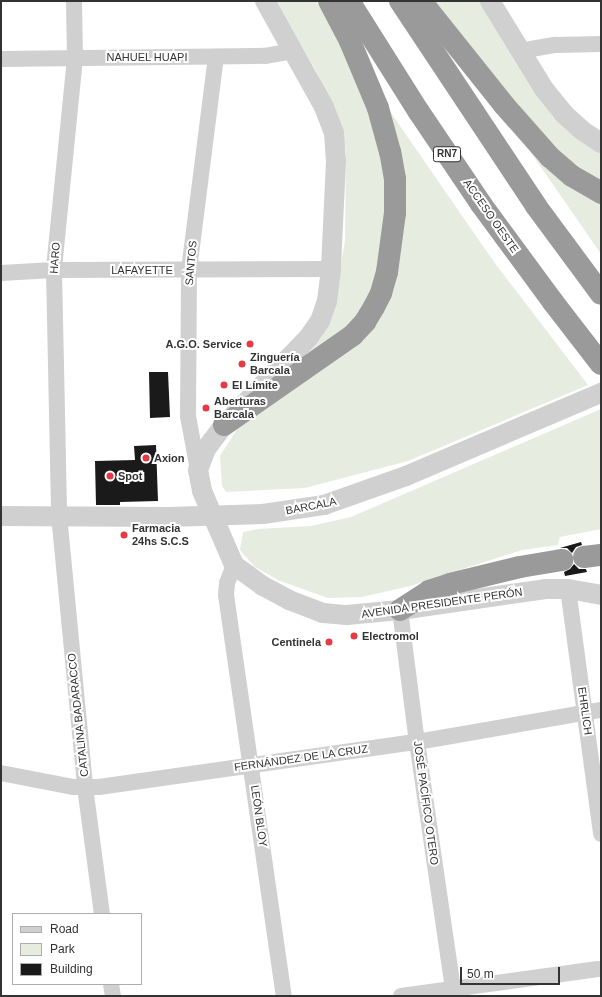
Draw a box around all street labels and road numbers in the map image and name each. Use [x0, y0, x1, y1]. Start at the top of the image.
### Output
street label: NAHUEL HUAPI [106, 50, 188, 64]
road number: RN7 [432, 146, 462, 162]
street label: ACCESO OESTE [461, 177, 521, 255]
street label: SANTOS [182, 240, 200, 286]
street label: HARO [47, 242, 63, 274]
street label: LAFAYETTE [111, 263, 173, 277]
street label: BARCALA [285, 495, 337, 517]
street label: AVENIDA PRESIDENTE PERÓN [360, 585, 524, 621]
street label: CATALINA BADARACCO [65, 652, 91, 778]
street label: EHRLICH [575, 686, 595, 736]
street label: JOSÉ PACÍFICO OTERO [411, 740, 441, 866]
street label: FERNÁNDEZ DE LA CRUZ [233, 742, 369, 774]
street label: LEÓN BLOY [248, 784, 270, 848]

